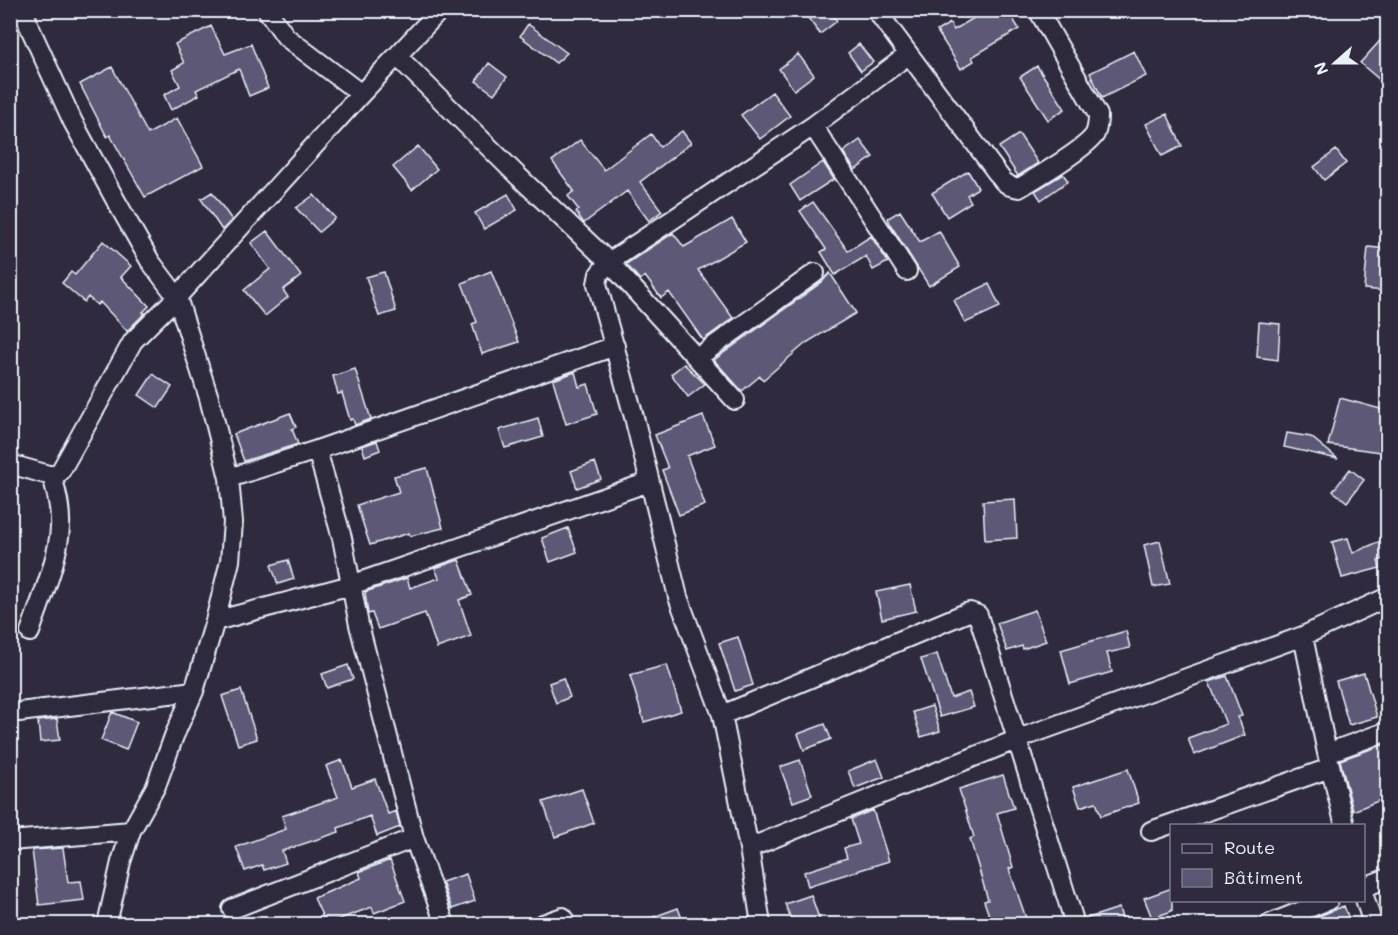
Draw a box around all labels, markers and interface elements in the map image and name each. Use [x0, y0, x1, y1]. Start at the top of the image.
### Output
north arrow [1305, 33, 1365, 93]
text: N [1309, 59, 1333, 78]
legend [1170, 824, 1365, 902]
text: Route [1224, 835, 1275, 859]
text: Bâtiment [1224, 865, 1303, 889]

